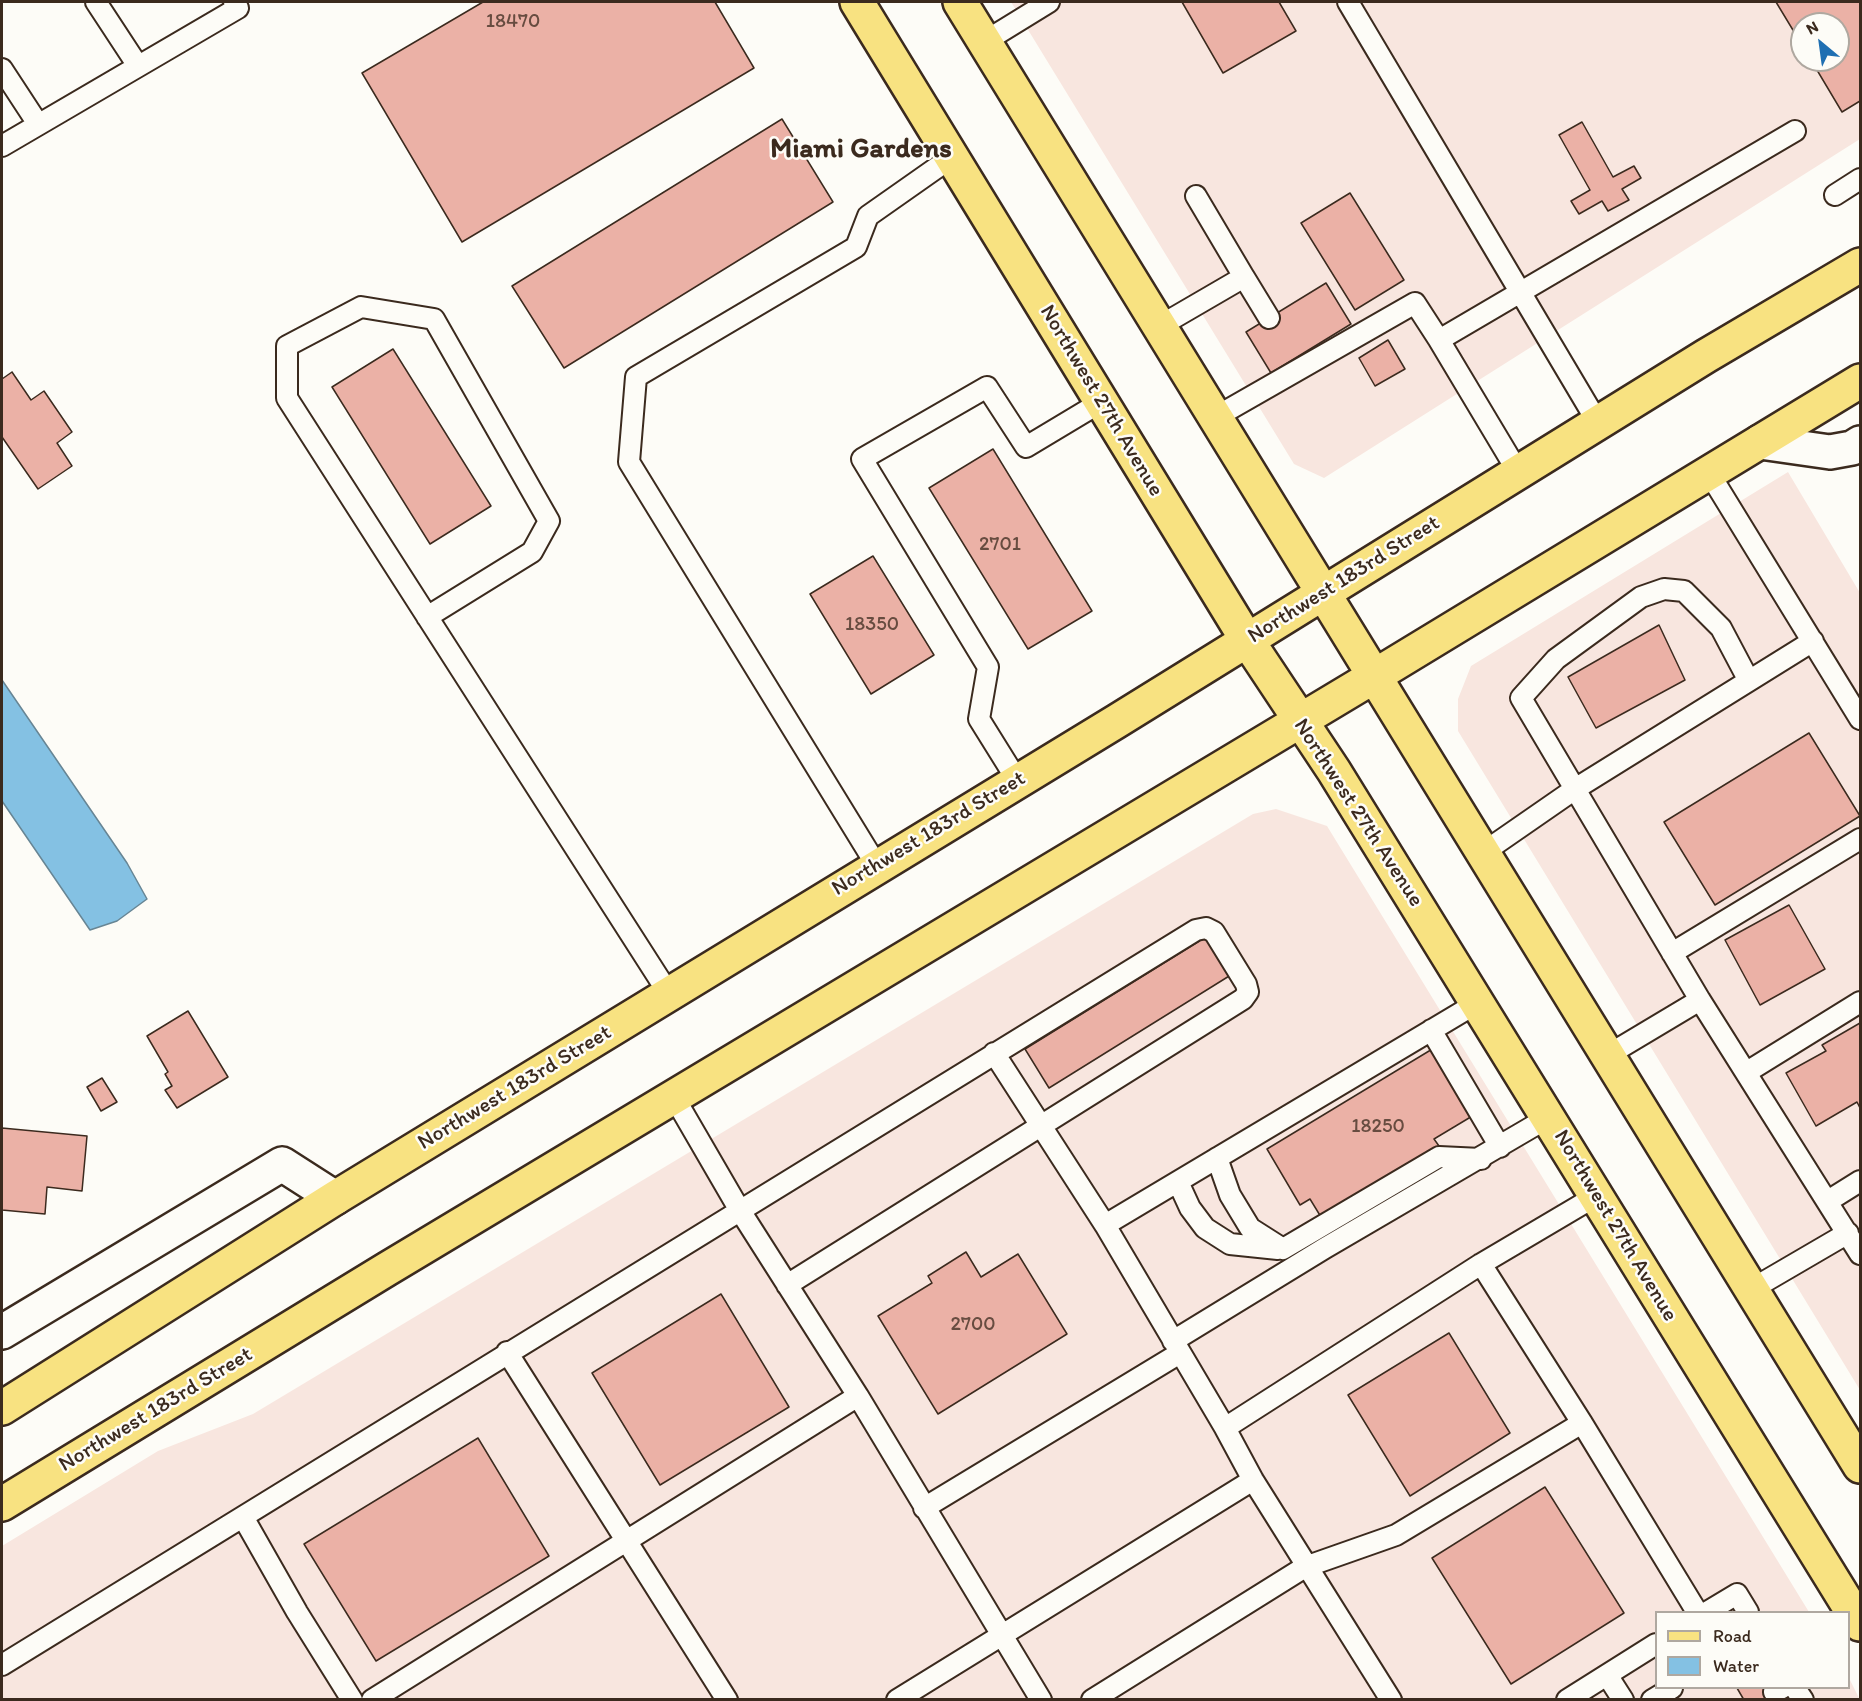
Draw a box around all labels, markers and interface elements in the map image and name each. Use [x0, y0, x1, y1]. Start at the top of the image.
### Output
house number: 18470 [486, 10, 540, 34]
north arrow [1790, 12, 1850, 72]
text: N [1803, 17, 1821, 38]
district label: Miami Gardens [770, 133, 952, 167]
street label: Northwest 27th Avenue [1033, 300, 1169, 502]
street label: Northwest 183rd Street [1243, 510, 1445, 650]
house number: 2701 [979, 533, 1021, 557]
house number: 18350 [845, 613, 899, 637]
street label: Northwest 27th Avenue [1287, 714, 1429, 912]
street label: Northwest 183rd Street [827, 766, 1031, 902]
street label: Northwest 183rd Street [413, 1020, 617, 1156]
house number: 18250 [1351, 1115, 1405, 1139]
street label: Northwest 27th Avenue [1547, 1125, 1683, 1327]
house number: 2700 [950, 1313, 996, 1337]
street label: Northwest 183rd Street [54, 1342, 258, 1478]
legend [1655, 1611, 1850, 1689]
text: Road [1713, 1625, 1752, 1647]
text: Water [1713, 1655, 1759, 1677]

